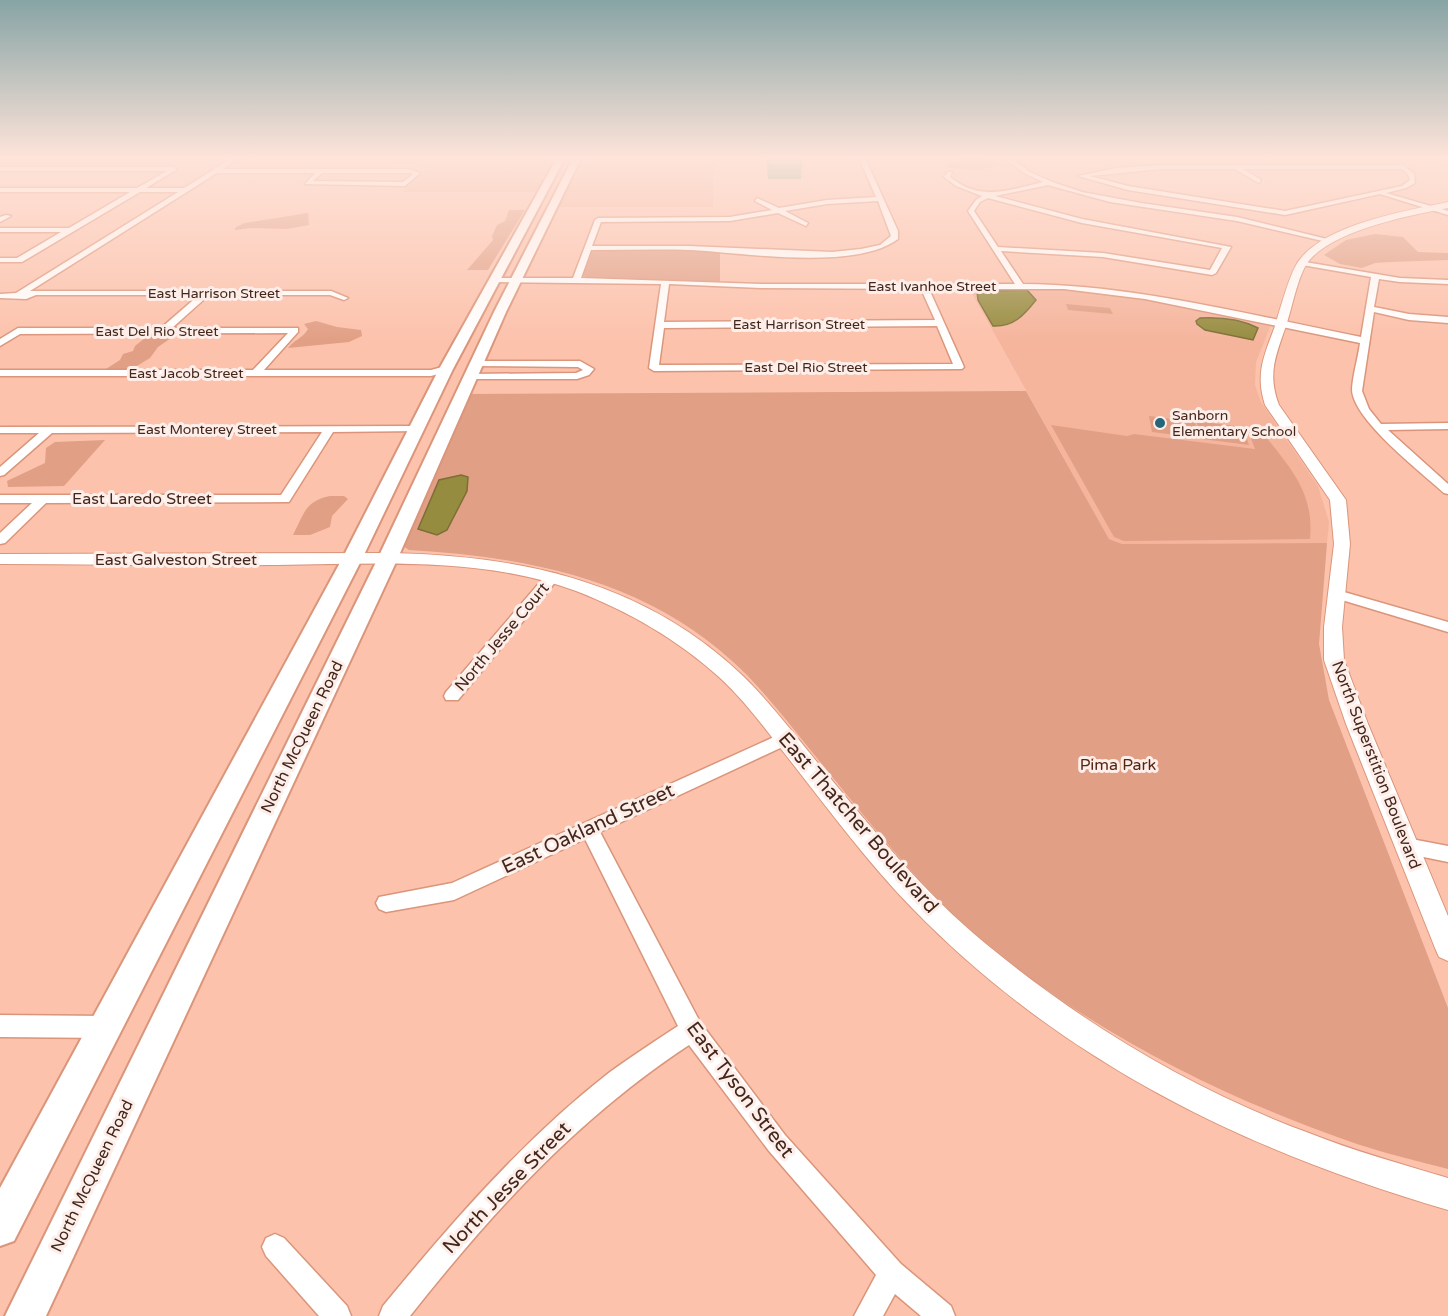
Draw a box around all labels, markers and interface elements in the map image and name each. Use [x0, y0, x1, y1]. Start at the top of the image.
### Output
street label: East Ivanhoe Street [868, 278, 997, 295]
street label: East Harrison Street [148, 285, 281, 302]
street label: East Harrison Street [733, 316, 866, 333]
street label: East Del Rio Street [95, 323, 219, 340]
street label: East Del Rio Street [744, 359, 868, 376]
street label: East Jacob Street [128, 365, 244, 382]
place label: Sanborn Elementary School [1172, 407, 1296, 440]
marker: Sanborn Elementary School [1153, 416, 1167, 430]
street label: East Monterey Street [137, 421, 278, 438]
street label: East Laredo Street [72, 489, 212, 509]
street label: East Galveston Street [95, 550, 257, 570]
street label: North Jesse Court [451, 578, 553, 696]
street label: North McQueen Road [256, 658, 348, 816]
street label: North Superstition Boulevard [1327, 658, 1425, 872]
street label: East Thatcher Boulevard [773, 728, 943, 918]
park label: Pima Park [1080, 755, 1157, 775]
street label: East Oakland Street [498, 778, 678, 880]
street label: East Tyson Street [681, 1017, 799, 1163]
street label: North McQueen Road [46, 1097, 138, 1255]
street label: North Jesse Street [438, 1117, 576, 1259]

